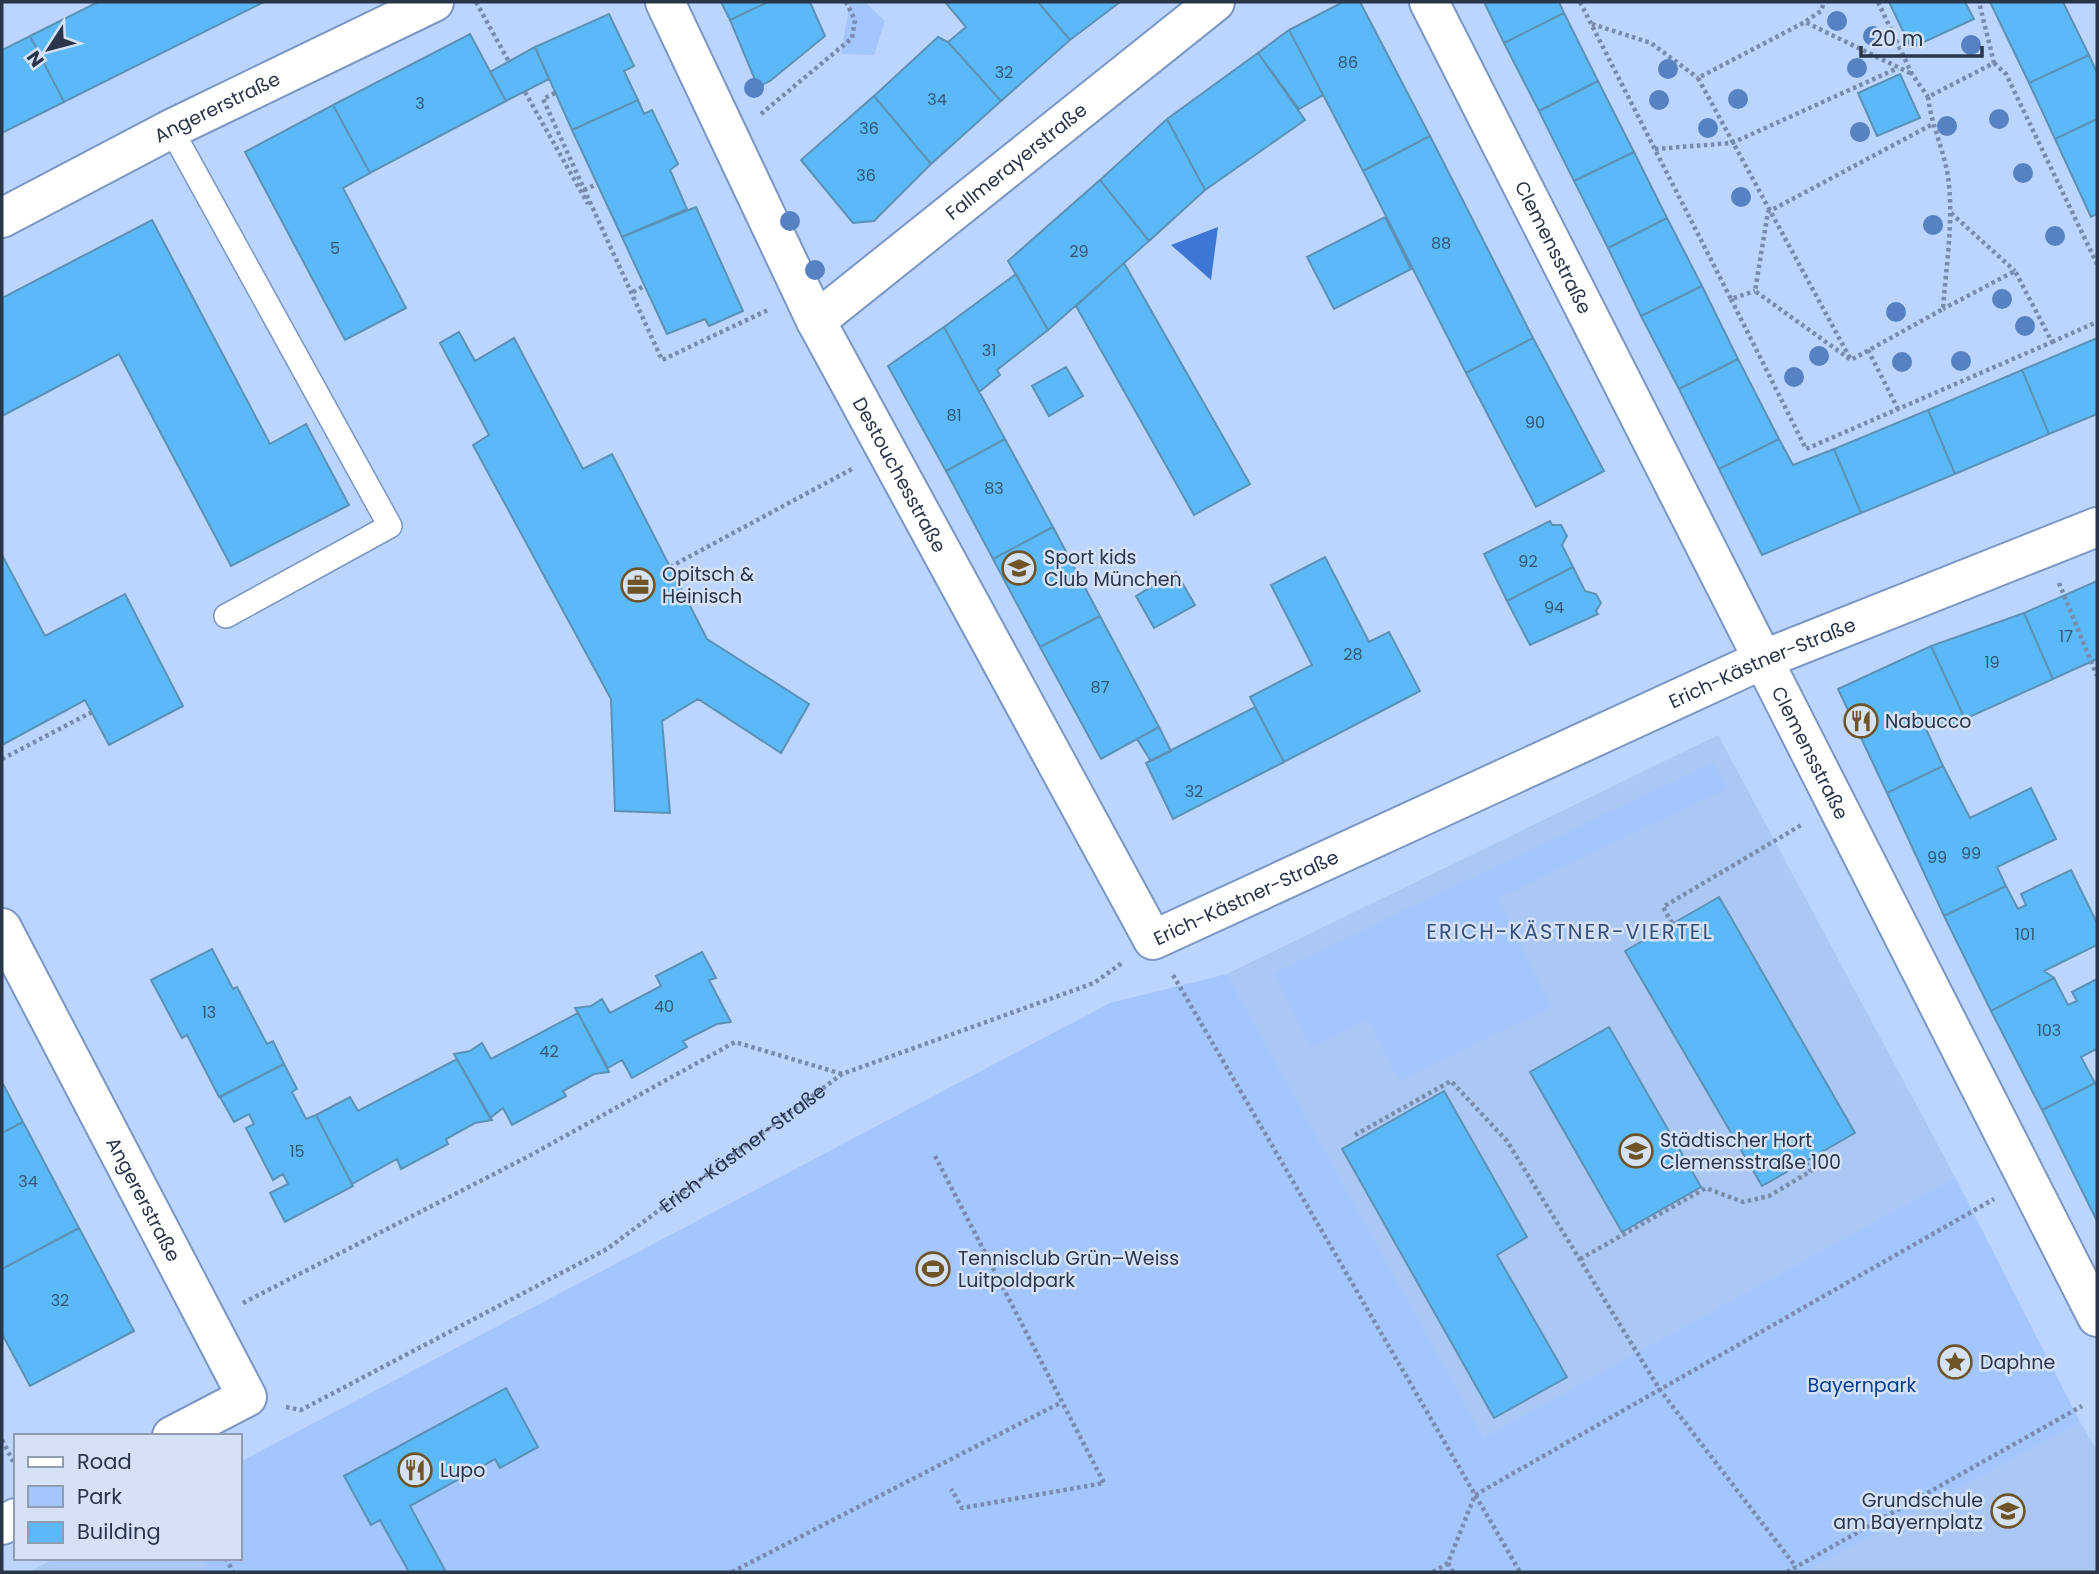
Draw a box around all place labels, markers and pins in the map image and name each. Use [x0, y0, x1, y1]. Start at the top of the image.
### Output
place label: Sport kids Club München [1044, 544, 1182, 593]
school or university icon: Sport kids Club München [1000, 549, 1038, 587]
place label: Opitsch & Heinisch [662, 561, 754, 610]
office icon: Opitsch & Heinisch [619, 566, 657, 604]
restaurant icon: Nabucco [1842, 702, 1880, 740]
place label: Nabucco [1885, 708, 1971, 735]
place label: Städtischer Hort Clemensstraße 100 [1660, 1127, 1841, 1176]
school or university icon: Städtischer Hort Clemensstraße 100 [1617, 1132, 1655, 1170]
place label: Tennisclub Grün–Weiss Luitpoldpark [958, 1245, 1179, 1294]
sports icon: Tennisclub Grün–Weiss Luitpoldpark [914, 1250, 952, 1288]
place icon: Daphne [1936, 1343, 1974, 1381]
place label: Daphne [1980, 1349, 2055, 1376]
restaurant icon: Lupo [396, 1451, 434, 1489]
place label: Lupo [440, 1457, 485, 1484]
place label: Grundschule am Bayernplatz [1833, 1487, 1983, 1536]
school or university icon: Grundschule am Bayernplatz [1989, 1492, 2027, 1530]

